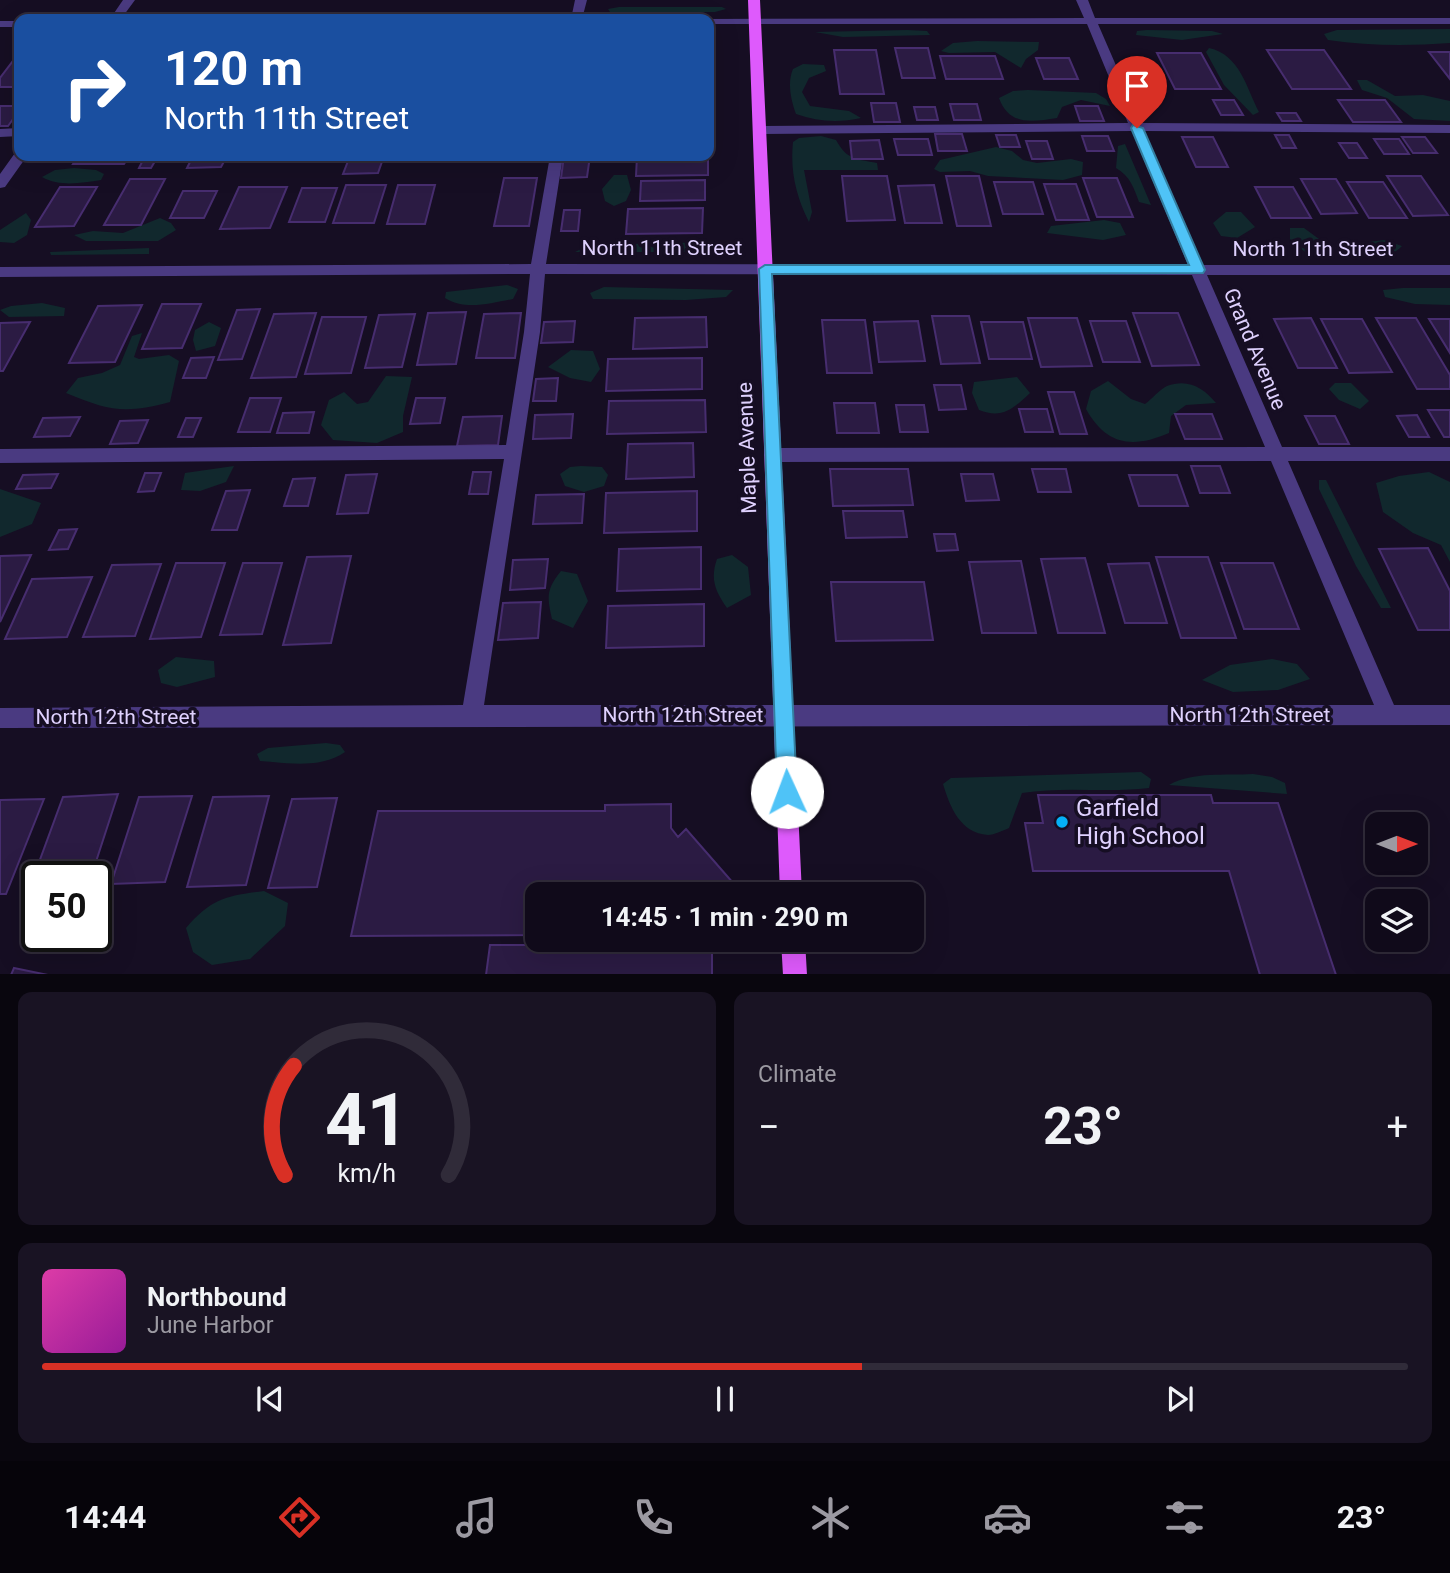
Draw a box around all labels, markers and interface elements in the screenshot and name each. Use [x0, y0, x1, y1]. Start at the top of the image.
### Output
text: 120 m [164, 40, 303, 97]
icon: right [49, 42, 140, 133]
pin [1107, 56, 1167, 128]
icon: arrive [1118, 67, 1156, 105]
text: North 11th Street [164, 99, 409, 137]
street label: North 11th Street [582, 236, 743, 260]
street label: North 11th Street [1233, 237, 1394, 261]
street label: Grand Avenue [1219, 285, 1291, 413]
street label: Maple Avenue [733, 382, 761, 514]
street label: North 12th Street [603, 703, 764, 727]
street label: North 12th Street [1170, 703, 1331, 727]
street label: North 12th Street [36, 705, 197, 729]
position arrow [750, 755, 824, 829]
place label: Garfield High School [1076, 794, 1205, 850]
north arrow [1365, 812, 1428, 875]
map controls [1365, 812, 1428, 952]
marker: Garfield High School [1054, 814, 1070, 830]
speed limit sign: 50 [21, 861, 112, 952]
button: layers [1365, 889, 1428, 952]
text: 14:45 · 1 min · 290 m [601, 902, 848, 932]
text: Climate [758, 1061, 837, 1088]
text: 41 [325, 1077, 409, 1163]
text: 23° [1043, 1096, 1123, 1157]
text: − [758, 1105, 780, 1149]
text: + [1386, 1105, 1408, 1149]
text: km/h [338, 1158, 396, 1187]
text: Northbound [147, 1282, 287, 1312]
text: June Harbor [147, 1312, 274, 1339]
icon: previous [251, 1380, 289, 1418]
icon: pause [706, 1380, 744, 1418]
icon: next [1161, 1380, 1199, 1418]
icon: directions [275, 1493, 324, 1542]
icon: music [452, 1493, 501, 1542]
icon: phone [629, 1493, 678, 1542]
icon: climate [806, 1493, 855, 1542]
icon: car [983, 1493, 1032, 1542]
icon: filters [1160, 1493, 1209, 1542]
text: 14:44 [64, 1498, 146, 1536]
text: 23° [1337, 1498, 1386, 1536]

